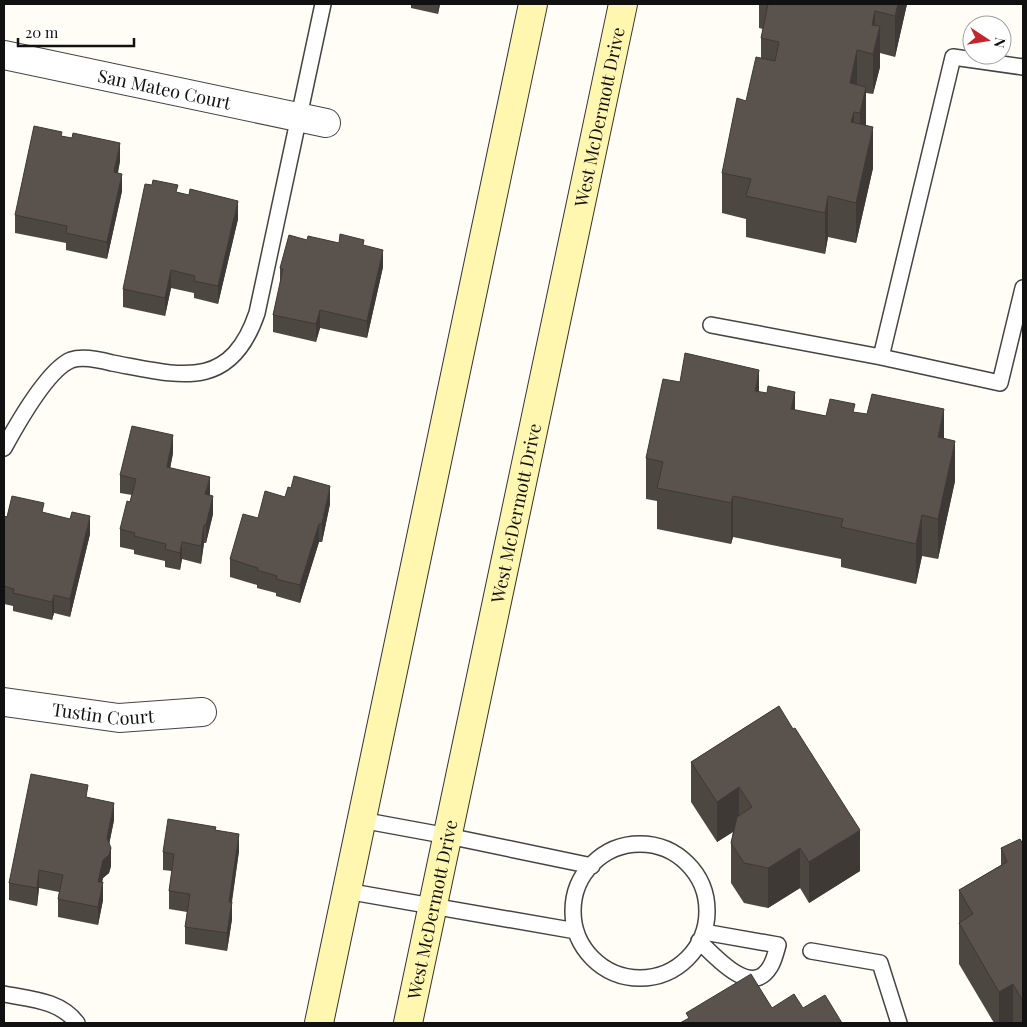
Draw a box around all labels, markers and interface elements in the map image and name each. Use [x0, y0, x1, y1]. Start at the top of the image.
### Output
scale bar [18, 15, 134, 47]
north arrow [962, 15, 1012, 65]
text: 20 m [25, 22, 59, 42]
street label: West McDermott Drive [568, 25, 630, 210]
text: N [990, 36, 1011, 50]
street label: San Mateo Court [96, 63, 234, 115]
street label: West McDermott Drive [485, 421, 546, 606]
street label: Tustin Court [51, 697, 156, 730]
street label: West McDermott Drive [401, 817, 463, 1003]

